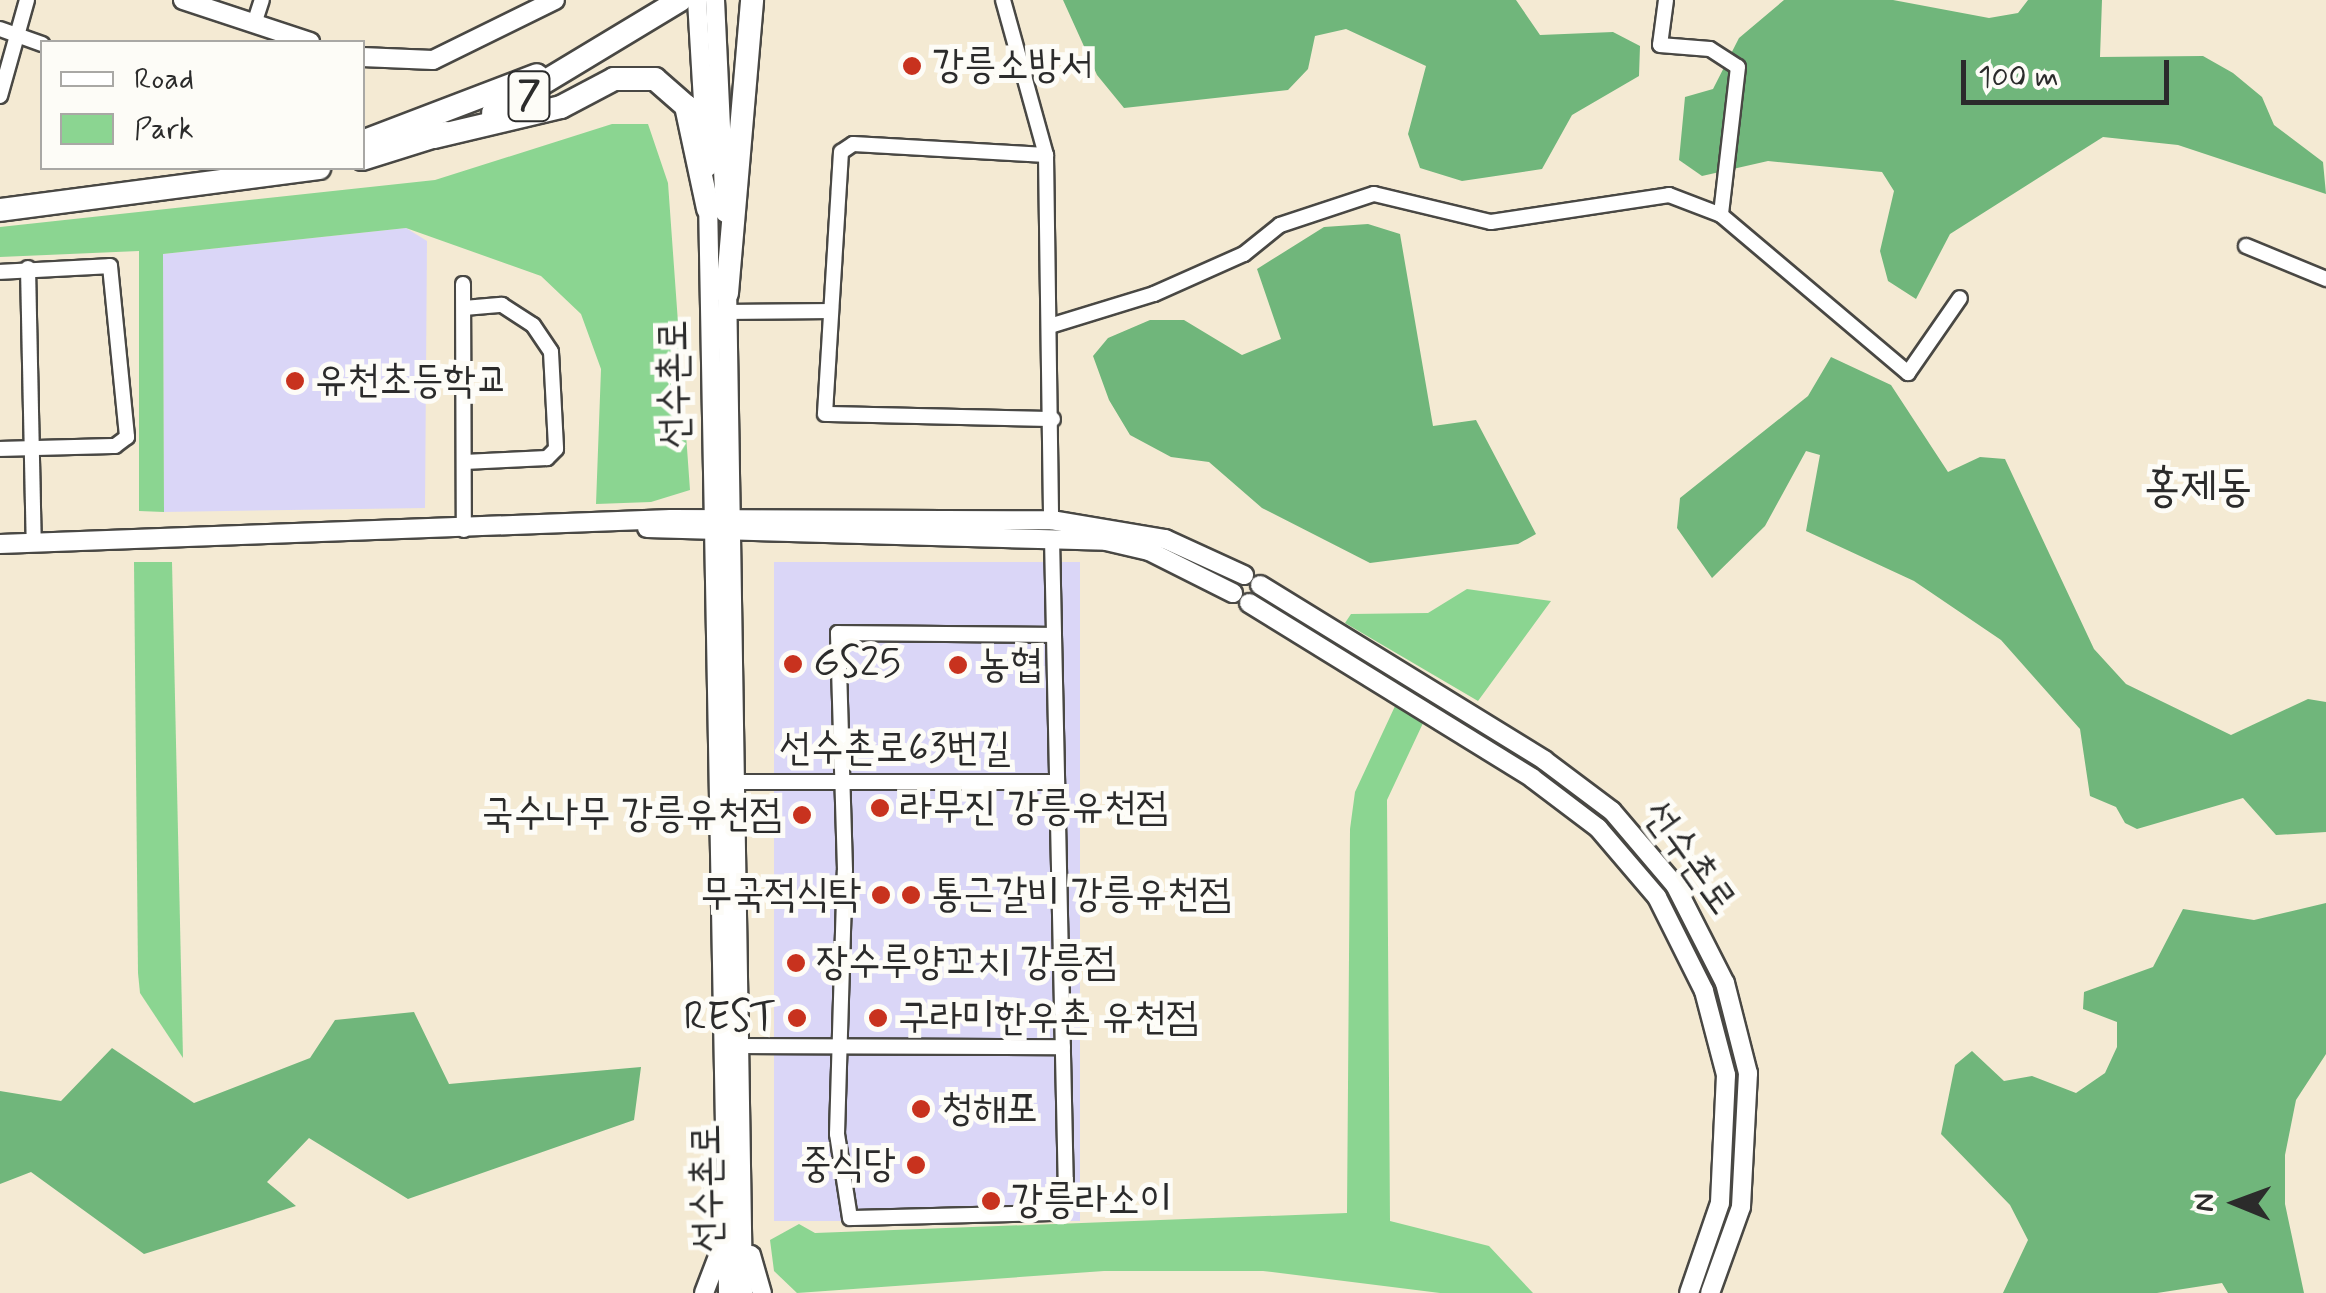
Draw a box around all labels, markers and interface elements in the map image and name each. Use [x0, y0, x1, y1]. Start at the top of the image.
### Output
legend [40, 40, 365, 170]
scale bar [1966, 40, 2174, 102]
place label: 강릉소방서 [932, 42, 1093, 90]
marker: 강릉소방서 [901, 55, 923, 77]
text: 100 m [1978, 58, 2059, 97]
text: Road [134, 60, 194, 99]
road number: 7 [506, 63, 552, 129]
text: Park [134, 110, 194, 149]
street label: 선수촌로 [650, 319, 700, 449]
place label: 유천초등학교 [315, 357, 508, 405]
marker: 유천초등학교 [284, 370, 306, 392]
district label: 홍제동 [2144, 461, 2252, 515]
place label: GS25 [813, 640, 901, 688]
place label: 농협 [978, 641, 1042, 689]
marker: GS25 [782, 653, 804, 675]
marker: 농협 [947, 654, 969, 676]
street label: 선수촌로63번길 [779, 725, 1011, 773]
place label: 라무진 강릉유천점 [900, 784, 1168, 832]
place label: 국수나무 강릉유천점 [482, 791, 782, 839]
street label: 선수촌로 [1632, 792, 1746, 924]
marker: 라무진 강릉유천점 [869, 797, 891, 819]
marker: 국수나무 강릉유천점 [791, 804, 813, 826]
place label: 무국적식탁 [700, 871, 861, 919]
place label: 통근갈비 강릉유천점 [931, 871, 1231, 919]
marker: 무국적식탁 [870, 884, 892, 906]
marker: 통근갈비 강릉유천점 [900, 884, 922, 906]
place label: 장수루양꼬치 강릉점 [816, 939, 1116, 987]
marker: 장수루양꼬치 강릉점 [785, 952, 807, 974]
place label: REST [683, 994, 777, 1042]
place label: 구라미한우촌 유천점 [898, 994, 1198, 1042]
marker: REST [786, 1007, 808, 1029]
marker: 구라미한우촌 유천점 [867, 1007, 889, 1029]
place label: 청해포 [941, 1085, 1038, 1133]
marker: 청해포 [910, 1098, 932, 1120]
street label: 선수촌로 [683, 1123, 733, 1253]
place label: 중식당 [799, 1141, 896, 1189]
north arrow [2186, 1153, 2286, 1253]
marker: 중식당 [905, 1154, 927, 1176]
place label: 강릉라소이 [1011, 1177, 1172, 1225]
marker: 강릉라소이 [980, 1190, 1002, 1212]
text: N [2187, 1193, 2224, 1212]

